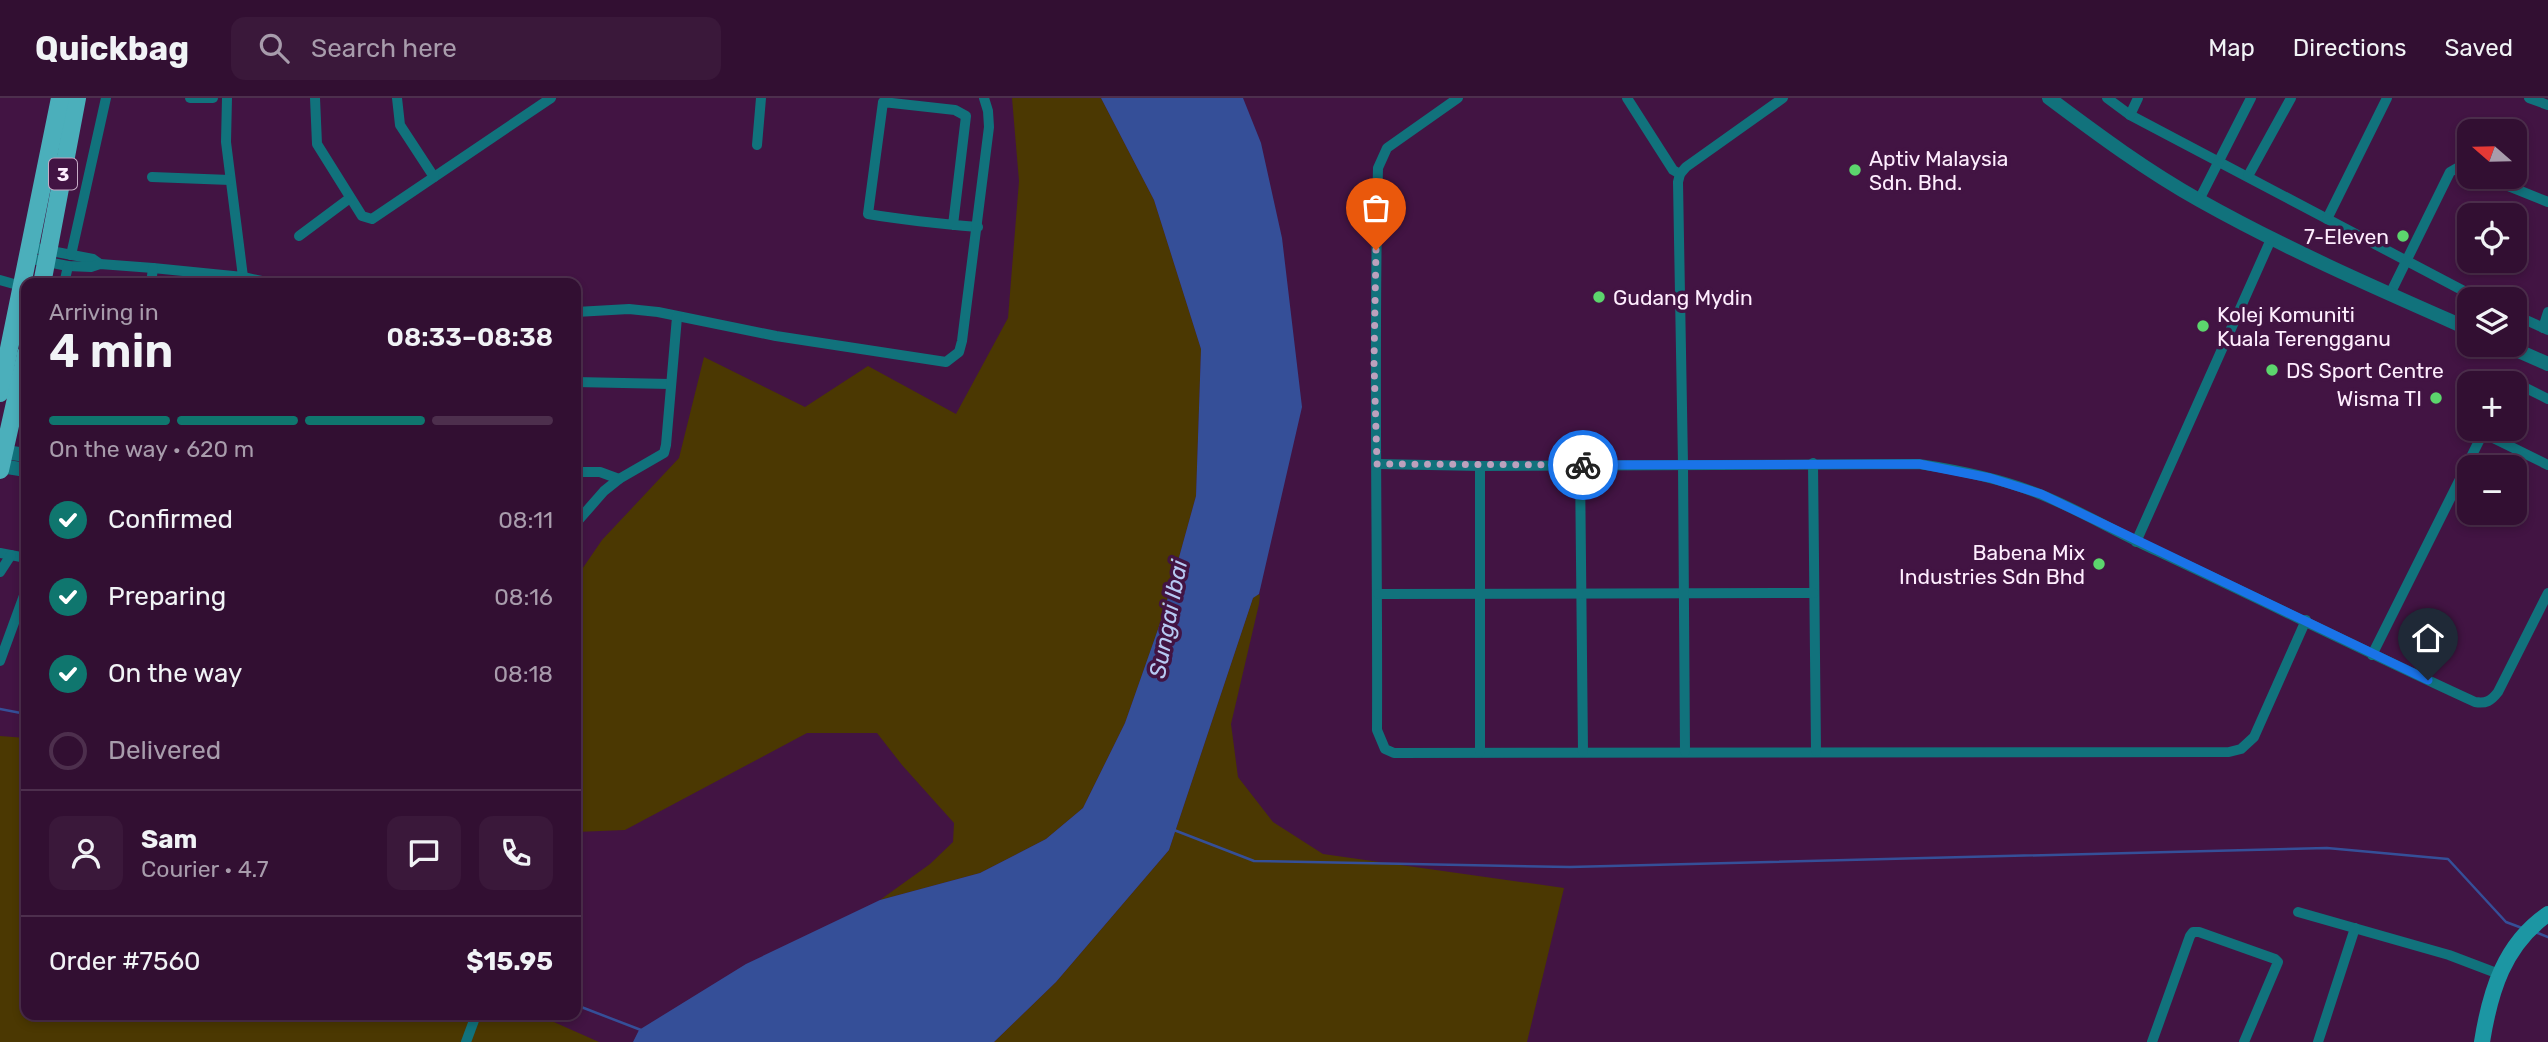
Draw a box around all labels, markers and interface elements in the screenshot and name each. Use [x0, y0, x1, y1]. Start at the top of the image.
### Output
search box [231, 17, 721, 80]
text: Quickbag [35, 29, 189, 68]
icon: search [255, 29, 293, 67]
text: Search here [311, 33, 457, 64]
text: Map [2208, 34, 2255, 62]
text: Directions [2293, 34, 2406, 62]
text: Saved [2444, 34, 2513, 62]
north arrow [2457, 119, 2527, 189]
map controls [2457, 119, 2527, 525]
place label: Aptiv Malaysia Sdn. Bhd. [1869, 146, 2008, 195]
road number: 3 [49, 158, 77, 190]
marker: Aptiv Malaysia Sdn. Bhd. [1847, 162, 1863, 178]
pin [1346, 178, 1406, 250]
icon: bag [1357, 189, 1395, 227]
button: locate [2457, 203, 2527, 273]
place label: 7-Eleven [2304, 224, 2389, 249]
marker: 7-Eleven [2395, 228, 2411, 244]
place label: Gudang Mydin [1613, 285, 1753, 310]
button: layers [2457, 287, 2527, 357]
marker: Gudang Mydin [1591, 289, 1607, 305]
text: Arriving in [49, 298, 159, 326]
place label: Kolej Komuniti Kuala Terengganu [2217, 302, 2391, 351]
marker: Kolej Komuniti Kuala Terengganu [2195, 318, 2211, 334]
text: 08:33–08:38 [387, 322, 553, 353]
text: 4 min [49, 324, 173, 379]
place label: DS Sport Centre [2286, 358, 2444, 383]
marker: DS Sport Centre [2264, 362, 2280, 378]
button: + [2457, 371, 2527, 441]
place label: Wisma TI [2337, 386, 2422, 411]
marker: Wisma TI [2428, 390, 2444, 406]
courier [1548, 430, 1618, 500]
text: On the way · 620 m [49, 435, 254, 463]
icon: bike [1564, 446, 1602, 484]
button: − [2457, 455, 2527, 525]
icon: check [49, 501, 87, 539]
text: Confirmed [108, 504, 233, 535]
text: 08:11 [498, 506, 553, 534]
place label: Babena Mix Industries Sdn Bhd [1899, 540, 2085, 589]
water label: Sungai Ibai [1143, 556, 1193, 680]
marker: Babena Mix Industries Sdn Bhd [2091, 556, 2107, 572]
icon: check [49, 578, 87, 616]
text: Preparing [108, 581, 226, 612]
text: 08:16 [494, 583, 553, 611]
pin [2398, 608, 2458, 680]
icon: home [2409, 619, 2447, 657]
icon: check [49, 655, 87, 693]
text: On the way [108, 658, 242, 689]
text: 08:18 [493, 660, 553, 688]
text: Delivered [108, 735, 221, 766]
button: person [49, 816, 123, 890]
button: chat [387, 816, 461, 890]
button: phone [479, 816, 553, 890]
text: Sam [141, 824, 197, 855]
text: Courier · 4.7 [141, 855, 268, 883]
text: Order #7560 [49, 946, 201, 977]
text: $15.95 [466, 946, 553, 977]

